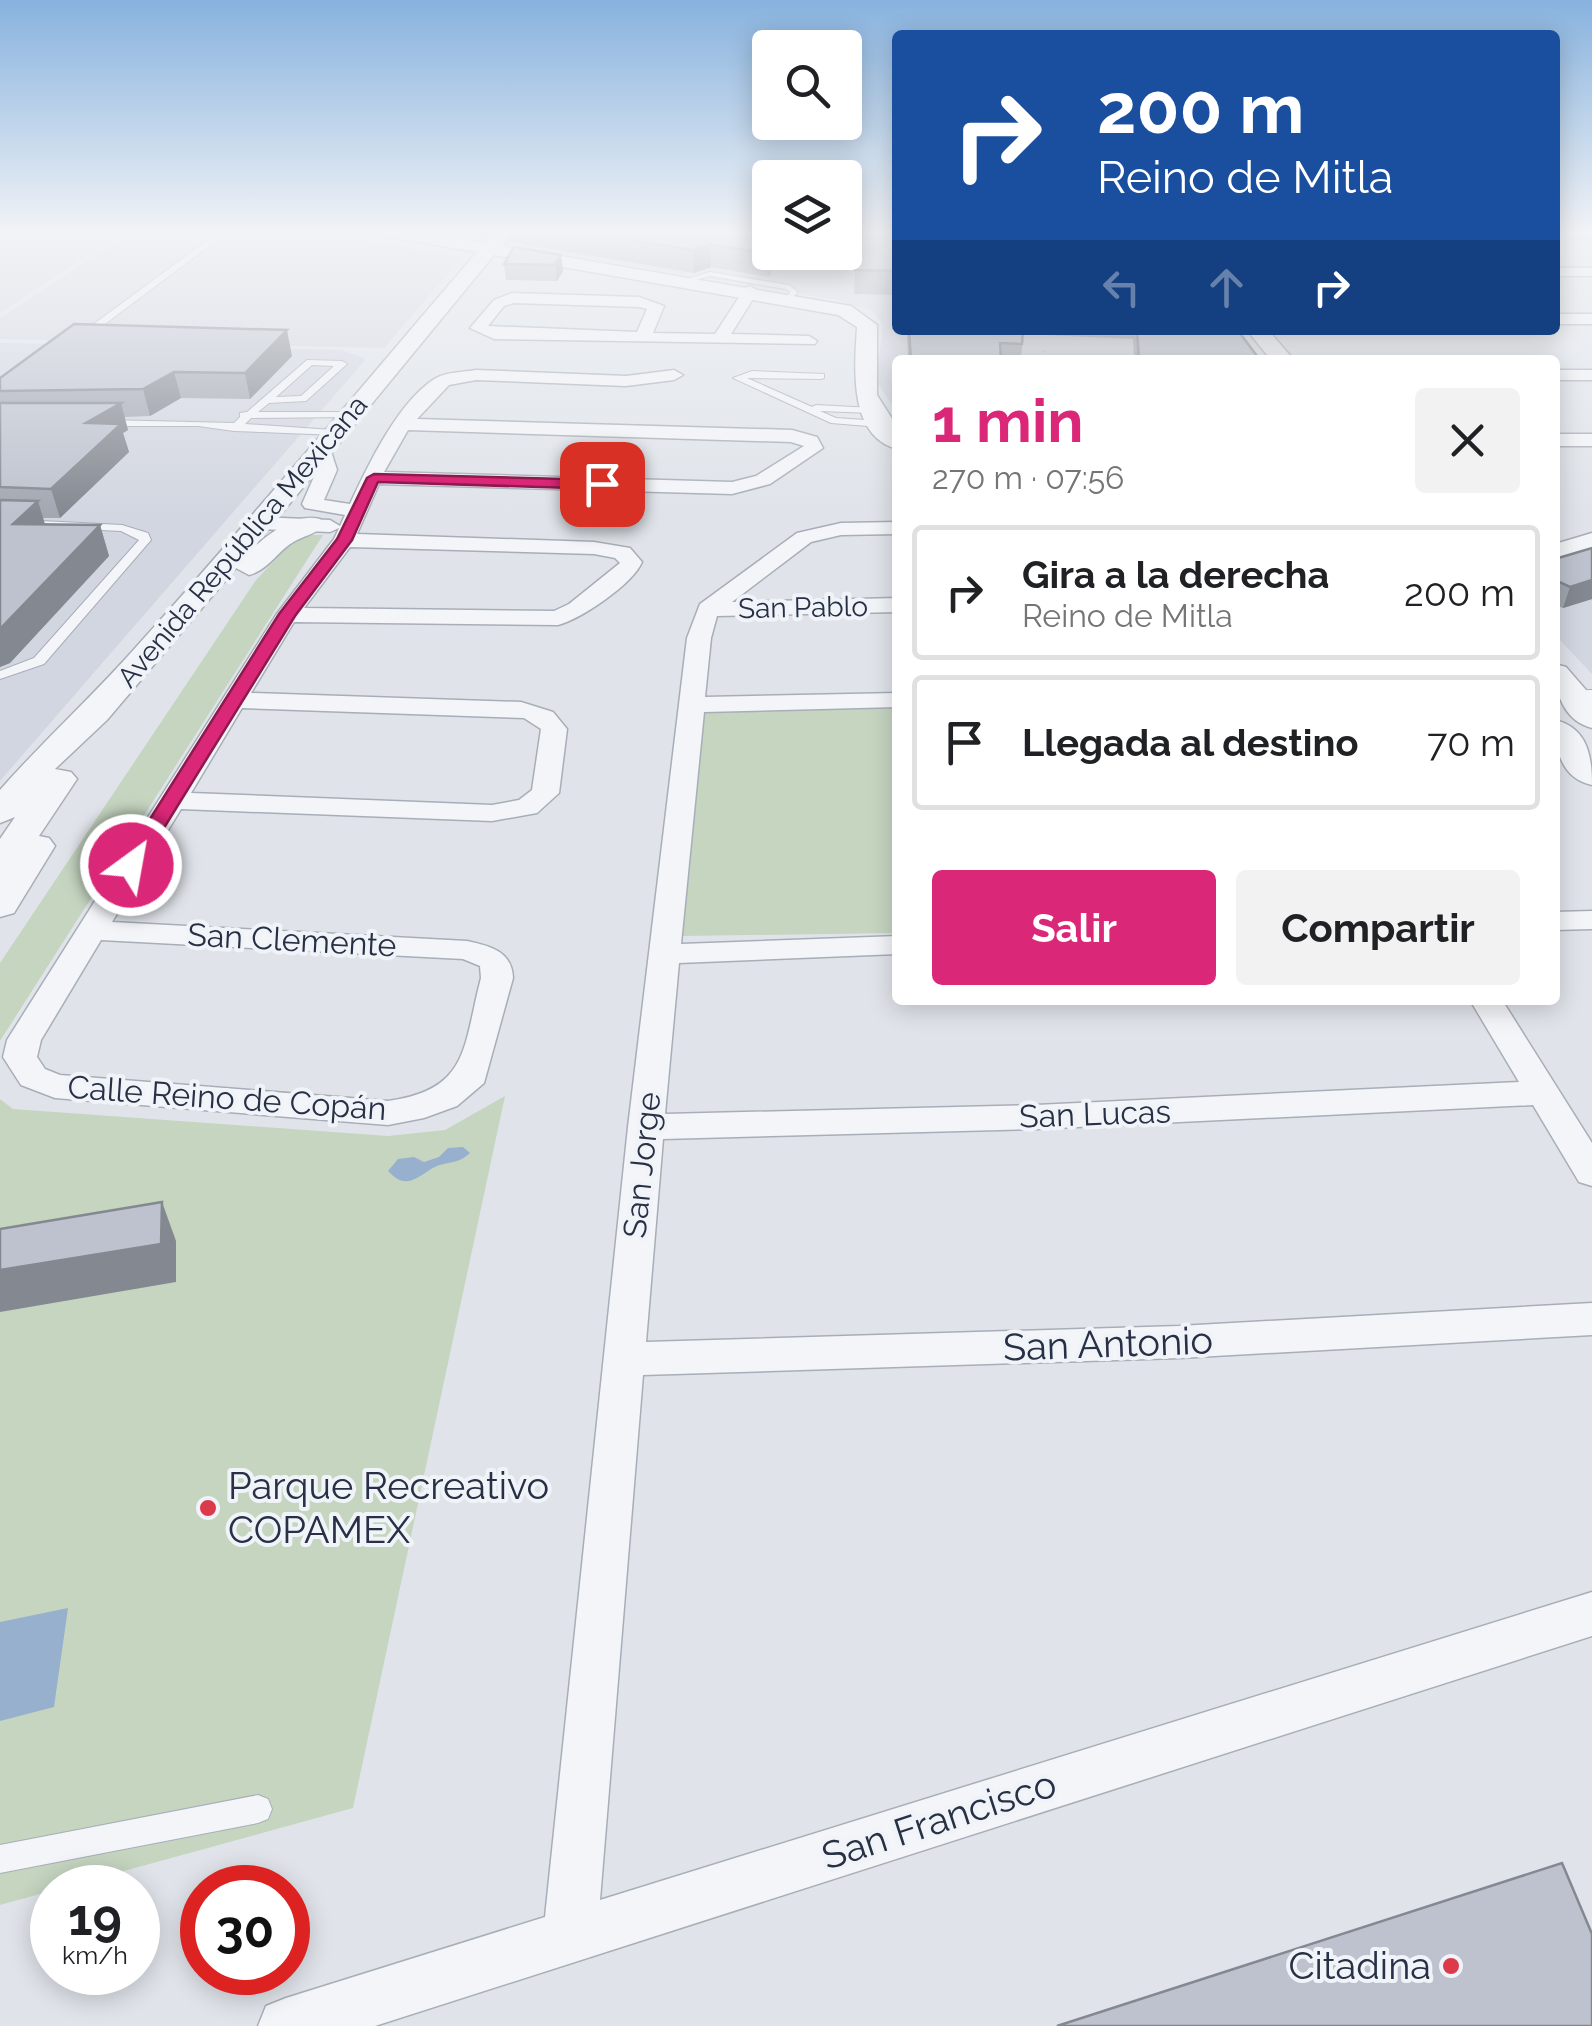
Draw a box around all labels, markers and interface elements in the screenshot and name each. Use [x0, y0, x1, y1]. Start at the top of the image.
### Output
map controls [752, 30, 862, 270]
button: search [752, 30, 862, 140]
text: 200 m [1097, 67, 1304, 149]
icon: right [932, 70, 1062, 200]
text: Reino de Mitla [1097, 151, 1393, 204]
button: layers [752, 160, 862, 270]
icon: left [1094, 260, 1149, 315]
icon: ahead [1199, 260, 1254, 315]
icon: right [1304, 260, 1359, 315]
text: 1 min [932, 386, 1083, 456]
button: close [1415, 388, 1520, 493]
street label: Avenida República Mexicana [111, 389, 374, 694]
pin [560, 442, 645, 527]
icon: arrive [575, 457, 630, 512]
text: 270 m · 07:56 [932, 459, 1124, 496]
text: Gira a la derecha [1022, 552, 1329, 597]
icon: right [937, 565, 992, 620]
text: 200 m [1404, 570, 1515, 615]
street label: San Pablo [738, 590, 868, 625]
text: Reino de Mitla [1022, 597, 1233, 634]
icon: arrive [937, 715, 992, 770]
text: Llegada al destino [1022, 720, 1359, 765]
text: 70 m [1427, 720, 1515, 765]
position arrow [79, 813, 183, 917]
button: Salir [932, 870, 1216, 985]
button: Compartir [1236, 870, 1520, 985]
street label: San Clemente [187, 916, 397, 963]
street label: Calle Reino de Copán [66, 1068, 388, 1127]
street label: San Jorge [615, 1090, 668, 1240]
street label: San Lucas [1019, 1092, 1171, 1135]
street label: San Antonio [1002, 1317, 1214, 1370]
place label: Parque Recreativo COPAMEX [228, 1463, 549, 1552]
marker: Parque Recreativo COPAMEX [197, 1497, 219, 1519]
street label: San Francisco [816, 1761, 1062, 1879]
speed limit sign: 30 [180, 1865, 310, 1995]
text: 19 [68, 1888, 122, 1947]
text: km/h [62, 1940, 128, 1970]
place label: Citadina [1288, 1943, 1431, 1988]
marker: Citadina [1440, 1955, 1462, 1977]

